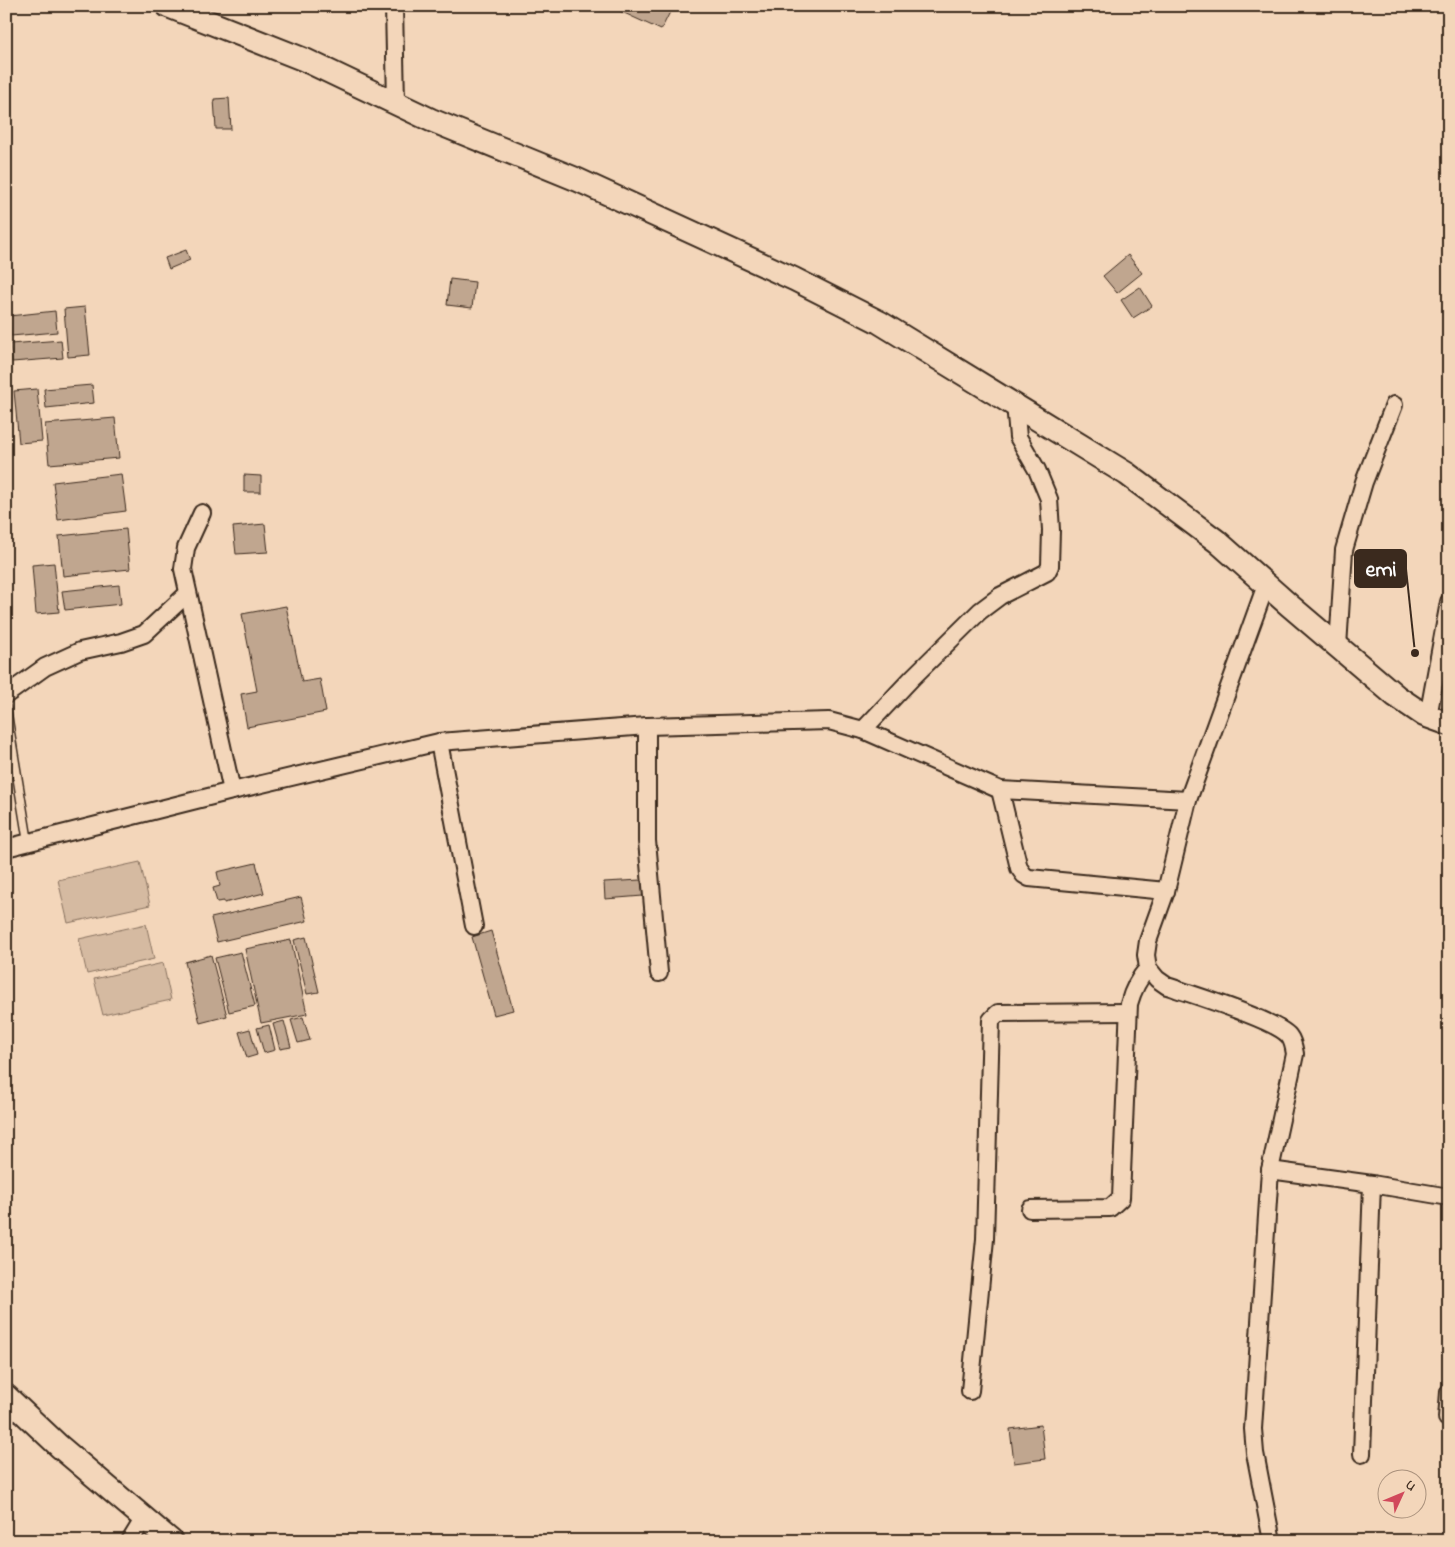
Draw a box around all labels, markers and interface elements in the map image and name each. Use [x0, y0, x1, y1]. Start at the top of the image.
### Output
callout: emi [1355, 550, 1406, 587]
text: emi [1366, 555, 1396, 587]
north arrow [1378, 1470, 1428, 1520]
text: U [1400, 1476, 1421, 1497]

